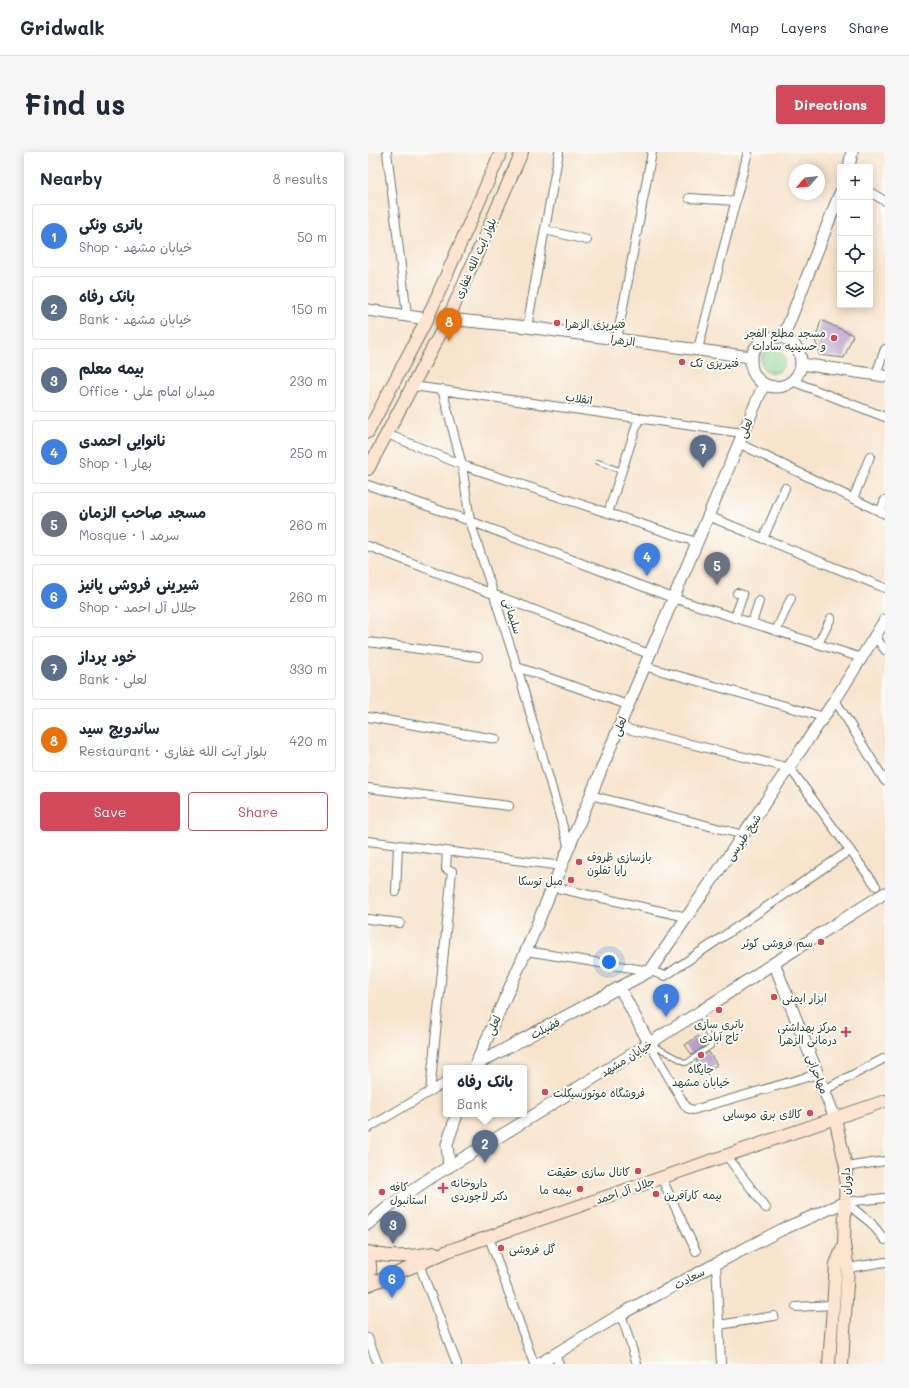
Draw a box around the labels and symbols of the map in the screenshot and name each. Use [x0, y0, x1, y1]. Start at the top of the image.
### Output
north arrow [789, 164, 825, 200]
street label: بلوار آیت الله غفاری [450, 215, 500, 301]
pin: 8 [436, 308, 462, 341]
place label: فتیرپزی الزهرا [565, 316, 626, 331]
marker: فتیرپزی الزهرا [552, 318, 562, 328]
place label: مسجد مطلع الفجر و حسینیه سادات [744, 325, 826, 353]
street label: الزهرا [610, 331, 636, 349]
marker: مسجد مطلع الفجر و حسینیه سادات [829, 333, 839, 343]
place label: فتیرپزی تک [690, 355, 739, 370]
marker: فتیرپزی تک [677, 357, 687, 367]
street label: انقلاب [564, 389, 593, 408]
street label: لعلی [734, 416, 757, 441]
pin: 7 [690, 435, 716, 468]
pin: 4 [634, 543, 660, 576]
pin: 5 [704, 552, 730, 585]
street label: سلیمانی [499, 596, 526, 636]
street label: لعلی [608, 714, 631, 739]
street label: شیخ طبرسی [722, 811, 765, 864]
place label: بازسازی ظروف رایا تفلون [587, 849, 651, 878]
marker: بازسازی ظروف رایا تفلون [574, 857, 584, 867]
place label: مبل توسکا [518, 873, 563, 889]
marker: مبل توسکا [566, 875, 576, 885]
place label: سم فروشی کوثر [741, 935, 813, 952]
marker: سم فروشی کوثر [816, 937, 826, 947]
your location [599, 952, 619, 972]
pin: 1 [653, 984, 679, 1017]
place label: ابزار ایمنی [782, 990, 827, 1006]
marker: ابزار ایمنی [769, 992, 779, 1002]
marker: باتری سازی تاج آبادی [714, 1005, 724, 1015]
street label: لعلی [482, 1013, 505, 1038]
street label: فضیلت [528, 1014, 562, 1042]
place label: باتری سازی تاج آبادی [694, 1016, 744, 1045]
place label: مرکز بهداشتی درمانی الزهرا [777, 1019, 837, 1048]
marker: مرکز بهداشتی درمانی الزهرا [840, 1026, 852, 1038]
street label: خیابان مشهد [597, 1036, 655, 1081]
marker: جایگاه خیابان مشهد [696, 1050, 706, 1060]
street label: مهاجرانی [803, 1052, 832, 1096]
place label: جایگاه خیابان مشهد [672, 1061, 730, 1090]
place label: فروشگاه موتورسیکلت [553, 1085, 645, 1101]
marker: فروشگاه موتورسیکلت [540, 1087, 550, 1097]
place label: کالای برق موسایی [723, 1106, 802, 1122]
marker: کالای برق موسایی [805, 1108, 815, 1118]
pin: 2 [472, 1130, 498, 1163]
place label: کانال سازی حقیقت [547, 1164, 630, 1179]
marker: کانال سازی حقیقت [633, 1166, 643, 1176]
street label: داوران [838, 1167, 854, 1195]
street label: جلال آل احمد [593, 1173, 657, 1207]
place label: داروخانه دکتر لاجوردی [451, 1175, 508, 1203]
place label: کافه استانبول [390, 1179, 427, 1208]
place label: بیمه ما [540, 1182, 572, 1198]
marker: داروخانه دکتر لاجوردی [438, 1183, 448, 1193]
marker: بیمه ما [575, 1184, 585, 1194]
marker: کافه استانبول [377, 1187, 387, 1197]
place label: بیمه کارآفرین [664, 1187, 722, 1203]
marker: بیمه کارآفرین [651, 1189, 661, 1199]
pin: 3 [380, 1211, 406, 1244]
place label: گل فروشی [509, 1241, 556, 1257]
marker: گل فروشی [496, 1243, 506, 1253]
street label: سعادت [671, 1264, 707, 1292]
pin: 6 [379, 1265, 405, 1298]

